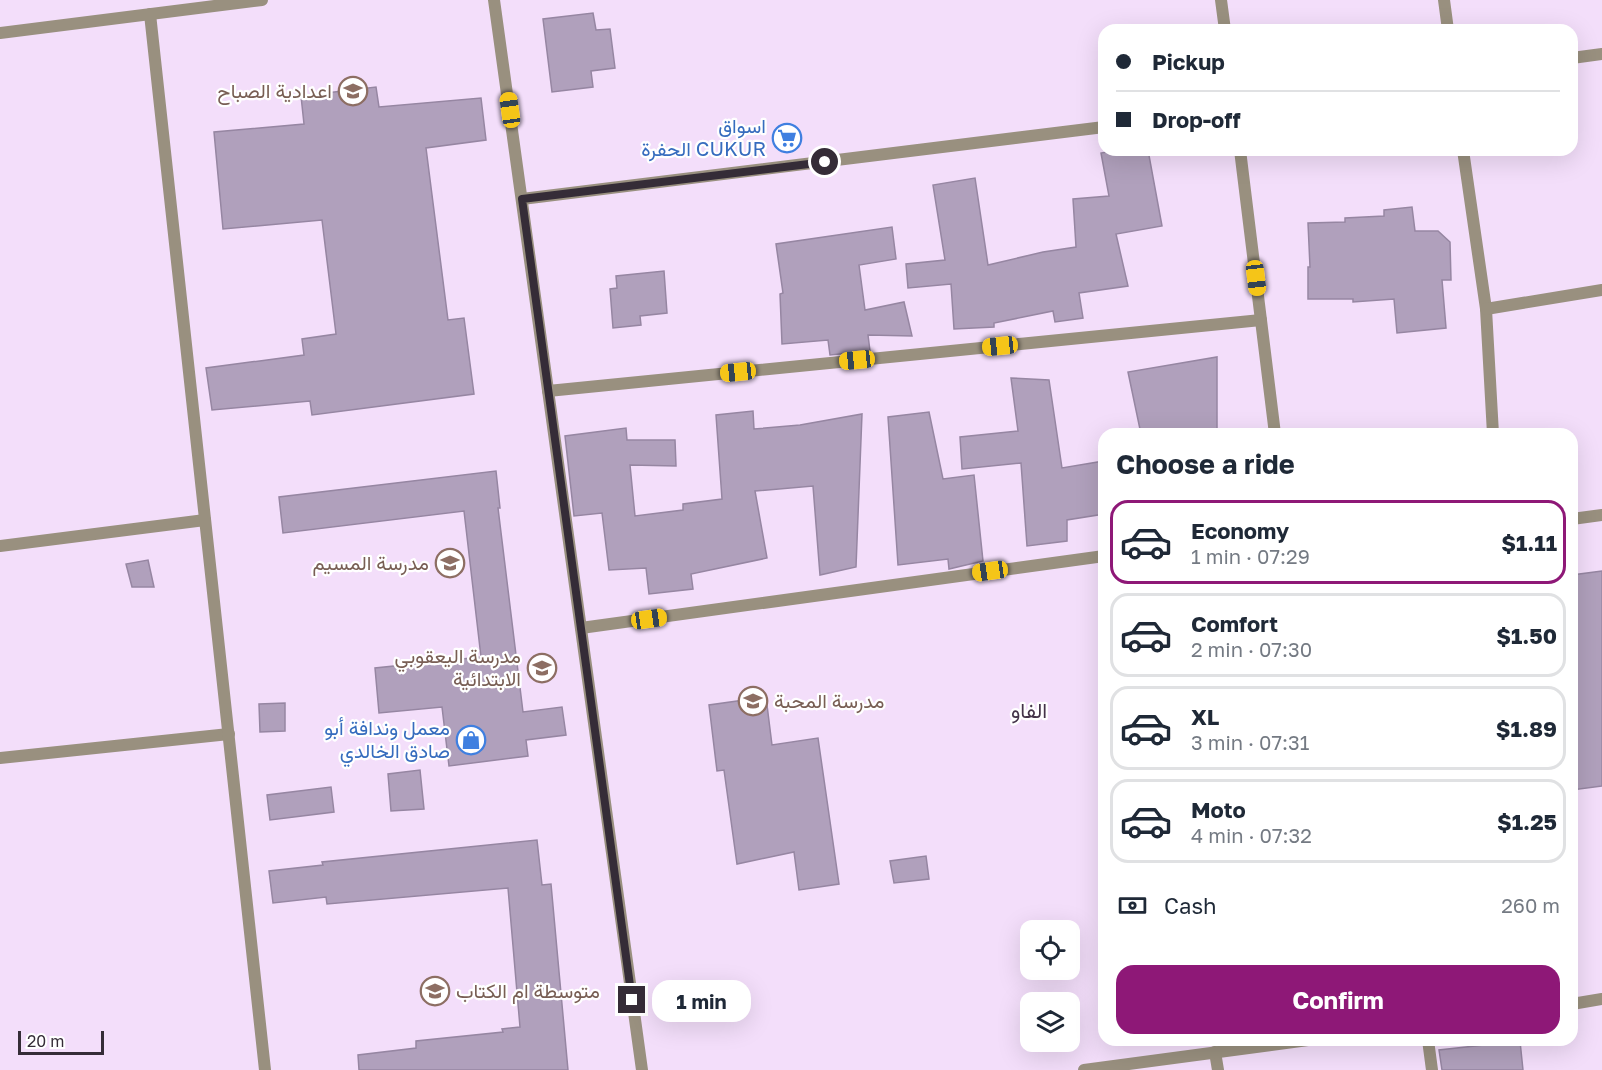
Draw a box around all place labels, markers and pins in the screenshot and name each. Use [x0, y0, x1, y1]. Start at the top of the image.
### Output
school or university icon: اعدادية الصباح [337, 75, 369, 107]
place label: اعدادية الصباح [217, 78, 332, 105]
place label: اسواق الحفرة CUKUR [641, 113, 766, 162]
supermarket icon: اسواق الحفرة CUKUR [771, 122, 803, 154]
school or university icon: مدرسة المسيم [434, 547, 466, 579]
place label: مدرسة المسيم [313, 550, 429, 576]
place label: مدرسة اليعقوبي الابتدائية [395, 643, 521, 691]
school or university icon: مدرسة اليعقوبي الابتدائية [526, 652, 558, 684]
school or university icon: مدرسة المحبة [737, 685, 769, 717]
place label: مدرسة المحبة [774, 688, 885, 714]
place label: معمل وندافة أبو صادق الخالدي [324, 715, 450, 768]
shop icon: معمل وندافة أبو صادق الخالدي [455, 724, 487, 756]
school or university icon: متوسطة ام الكتاب [419, 975, 451, 1007]
place label: متوسطة ام الكتاب [456, 978, 600, 1004]

